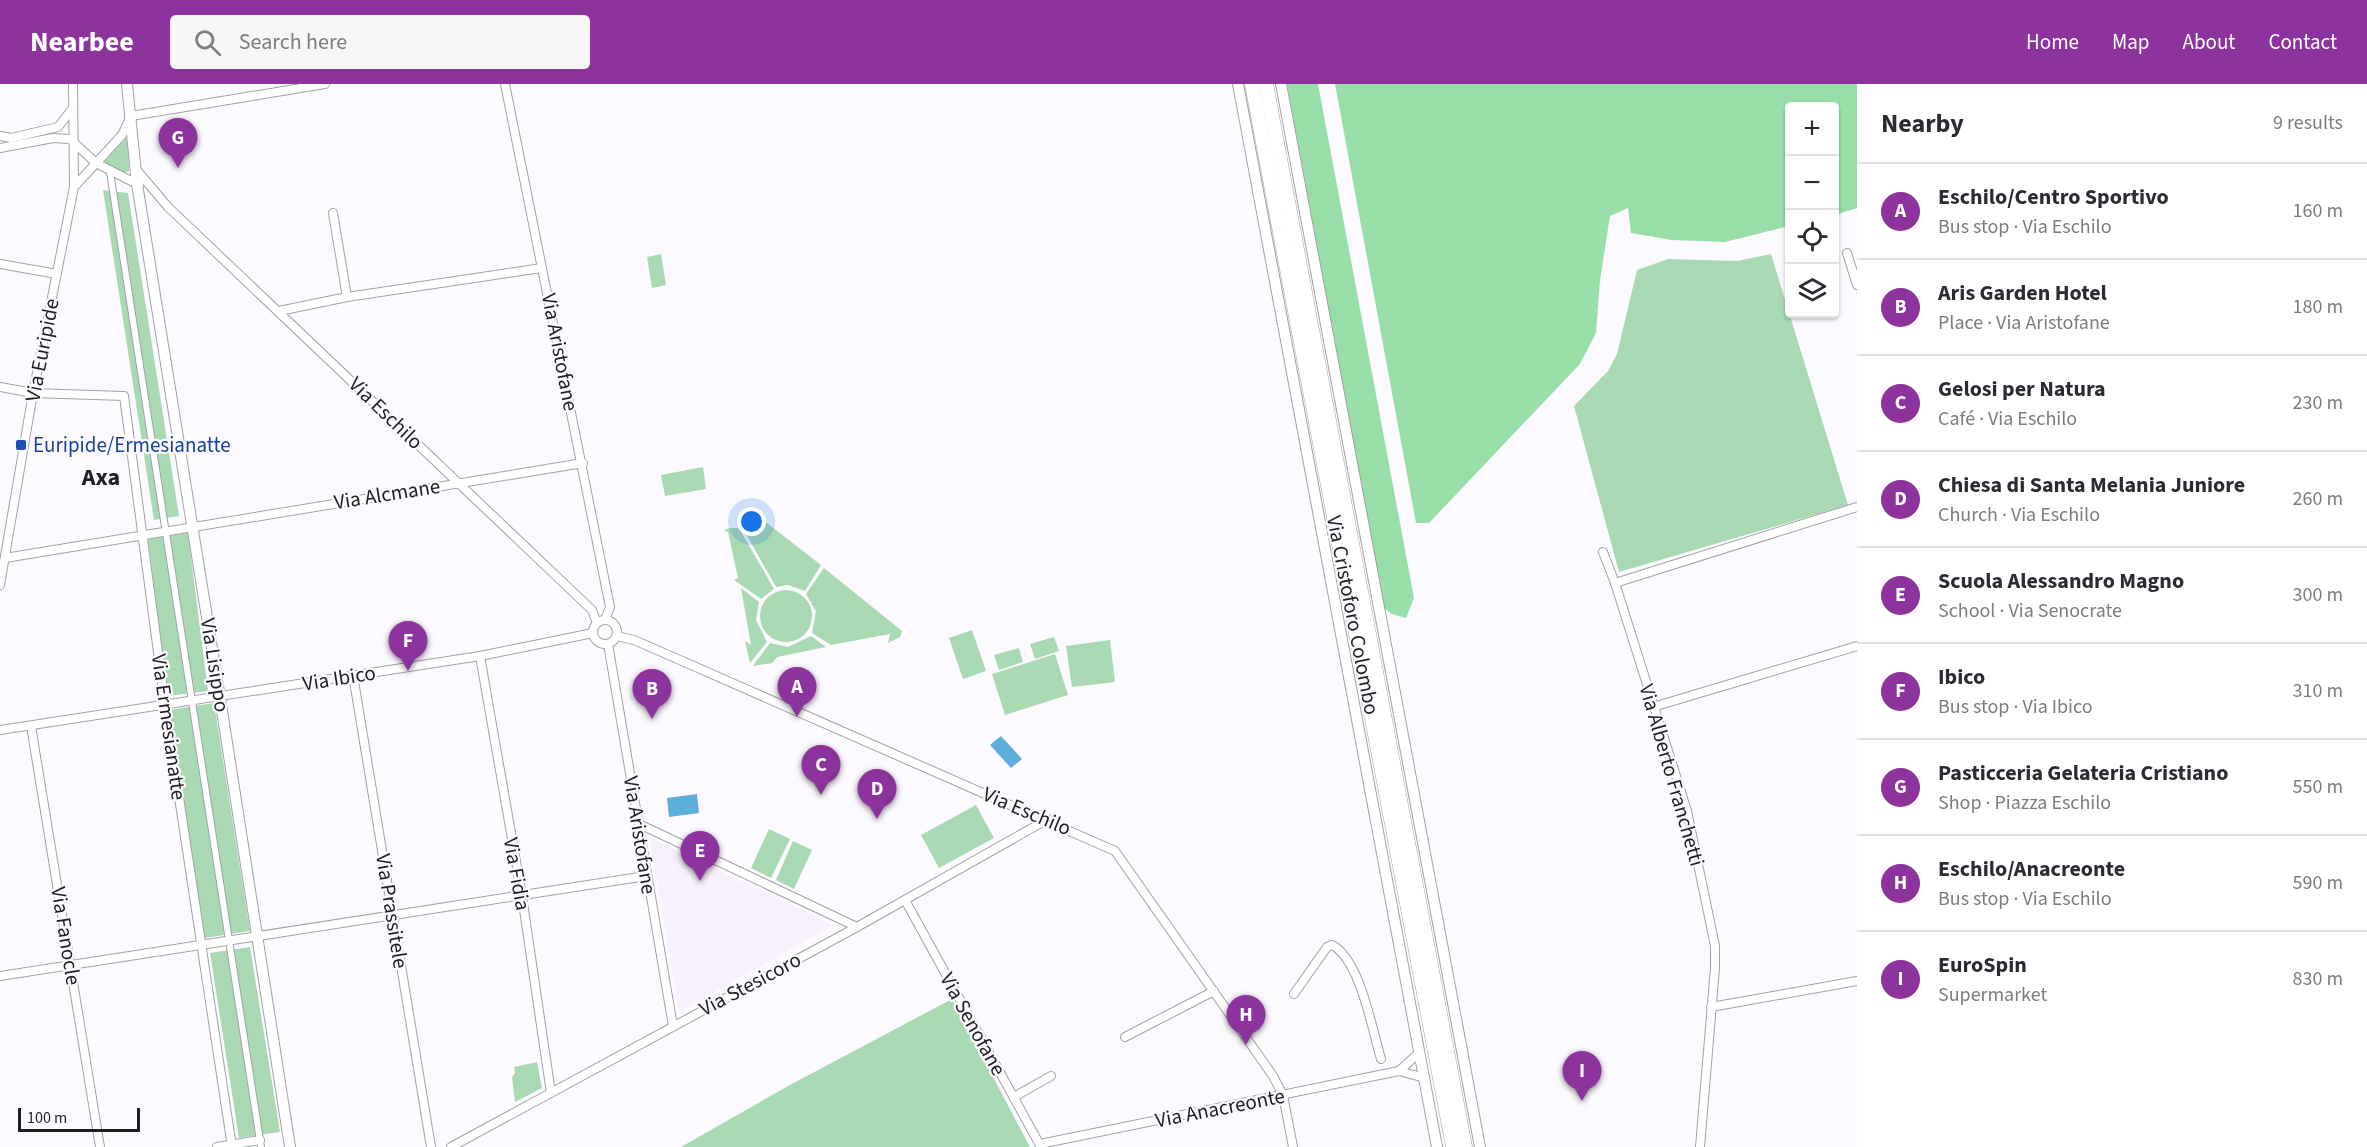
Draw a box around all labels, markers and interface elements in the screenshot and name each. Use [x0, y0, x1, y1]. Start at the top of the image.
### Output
search box [170, 15, 590, 69]
text: Nearbee [30, 22, 134, 62]
icon: search [191, 26, 224, 59]
text: Search here [239, 26, 347, 58]
text: Home [2026, 27, 2079, 57]
text: Map [2112, 27, 2150, 57]
text: About [2183, 27, 2235, 57]
text: Contact [2268, 27, 2337, 57]
map controls [1785, 102, 1839, 318]
button: + [1785, 102, 1839, 156]
text: Nearby [1881, 105, 1964, 142]
text: 9 results [2273, 109, 2343, 137]
pin: G [158, 118, 198, 168]
button: − [1785, 156, 1839, 210]
text: Eschilo/Centro Sportivo [1938, 181, 2169, 213]
text: A [1895, 197, 1906, 225]
text: 160 m [2293, 197, 2343, 225]
button: locate [1785, 210, 1839, 264]
text: Bus stop · Via Eschilo [1938, 213, 2112, 241]
button: layers [1785, 264, 1839, 318]
text: Aris Garden Hotel [1938, 277, 2107, 309]
street label: Via Aristofane [534, 291, 586, 413]
text: B [1894, 293, 1907, 321]
text: 180 m [2293, 293, 2343, 321]
street label: Via Euripide [17, 296, 67, 404]
text: Place · Via Aristofane [1938, 309, 2110, 337]
street label: Via Eschilo [342, 370, 430, 456]
text: Gelosi per Natura [1938, 373, 2106, 405]
text: C [1895, 389, 1906, 417]
text: 230 m [2293, 389, 2343, 417]
text: Café · Via Eschilo [1938, 405, 2077, 433]
place label: Euripide/Ermesianatte [33, 430, 231, 460]
marker: Euripide/Ermesianatte [14, 438, 28, 452]
district label: Axa [81, 460, 120, 495]
text: Chiesa di Santa Melania Juniore [1938, 469, 2245, 501]
street label: Via Alcmane [332, 471, 442, 517]
text: D [1894, 485, 1907, 513]
text: 260 m [2293, 485, 2343, 513]
text: Church · Via Eschilo [1938, 501, 2100, 529]
your location [737, 507, 766, 536]
street label: Via Cristoforo Colombo [1319, 513, 1387, 717]
text: Scuola Alessandro Magno [1938, 565, 2184, 597]
text: E [1895, 581, 1906, 609]
text: 300 m [2293, 581, 2343, 609]
text: School · Via Senocrate [1938, 597, 2122, 625]
street label: Via Lisippo [193, 616, 237, 714]
pin: F [388, 622, 428, 671]
street label: Via Ermesianatte [144, 652, 194, 802]
street label: Via Ibico [300, 657, 378, 699]
text: Ibico [1938, 661, 1985, 693]
pin: A [778, 668, 816, 717]
pin: B [632, 670, 672, 719]
text: F [1895, 677, 1906, 705]
text: 310 m [2293, 677, 2343, 705]
street label: Via Alberto Franchetti [1632, 680, 1712, 870]
text: Bus stop · Via Ibico [1938, 693, 2092, 721]
pin: C [802, 746, 840, 795]
text: Pasticceria Gelateria Cristiano [1938, 757, 2228, 789]
pin: D [858, 770, 896, 819]
text: G [1894, 773, 1907, 801]
text: 550 m [2293, 773, 2343, 801]
street label: Via Aristofane [616, 774, 664, 896]
street label: Via Eschilo [978, 779, 1076, 843]
text: Shop · Piazza Eschilo [1938, 789, 2111, 817]
pin: E [680, 832, 720, 881]
street label: Via Fidia [496, 835, 538, 913]
street label: Via Prassitele [368, 851, 416, 971]
text: Eschilo/Anacreonte [1938, 853, 2125, 885]
text: H [1894, 869, 1907, 897]
text: 590 m [2293, 869, 2343, 897]
street label: Via Fanocle [43, 885, 89, 987]
text: Bus stop · Via Eschilo [1938, 885, 2112, 913]
street label: Via Stesicoro [694, 945, 806, 1023]
text: EuroSpin [1938, 949, 2027, 981]
text: I [1897, 965, 1904, 993]
text: 830 m [2293, 965, 2343, 993]
street label: Via Senofane [932, 967, 1014, 1081]
text: Supermarket [1938, 981, 2047, 1009]
pin: H [1226, 996, 1266, 1045]
pin: I [1562, 1052, 1602, 1101]
street label: Via Anacreonte [1153, 1081, 1287, 1135]
scale bar [18, 1105, 140, 1132]
text: 100 m [27, 1107, 67, 1129]

